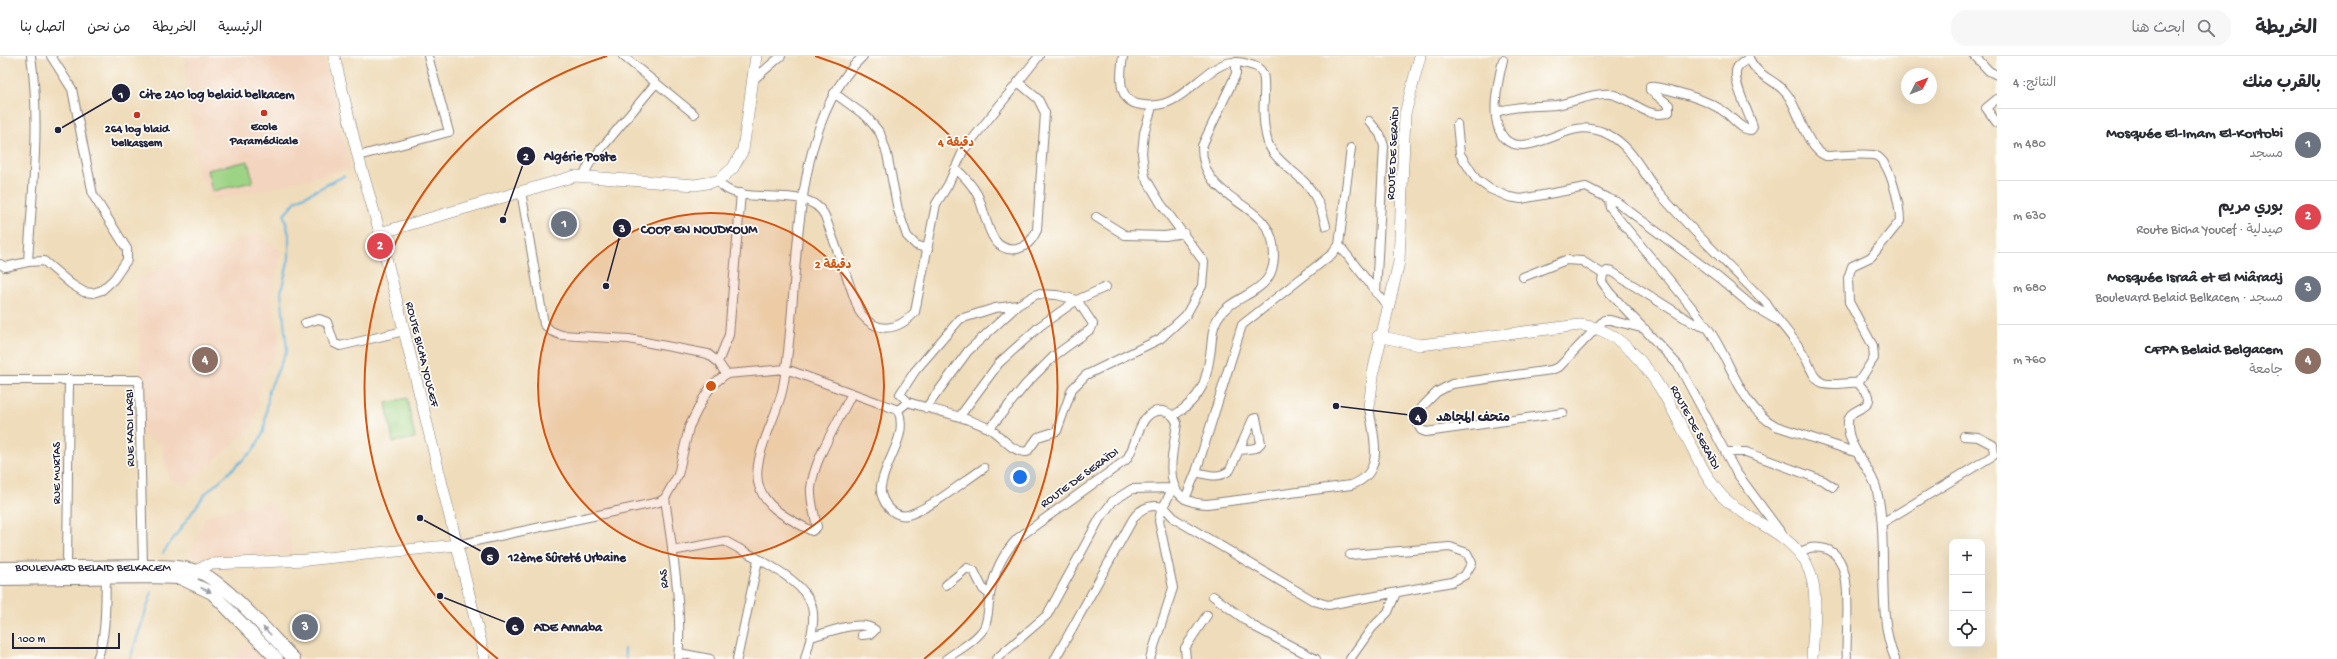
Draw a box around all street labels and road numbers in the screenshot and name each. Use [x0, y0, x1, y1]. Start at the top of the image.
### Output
street label: ROUTE DE SERAÏDI [1385, 106, 1403, 200]
street label: ROUTE BICHA YOUCEF [401, 301, 441, 409]
street label: ROUTE DE SERAÏDI [1666, 383, 1722, 473]
street label: RUE KADI LARBI [123, 389, 139, 467]
street label: RUE MURTAS [51, 441, 65, 504]
street label: ROUTE DE SERAÏDI [1038, 445, 1122, 512]
street label: BOULEVARD BELAID BELKACEM [14, 562, 171, 576]
street label: RAS [657, 568, 673, 589]

